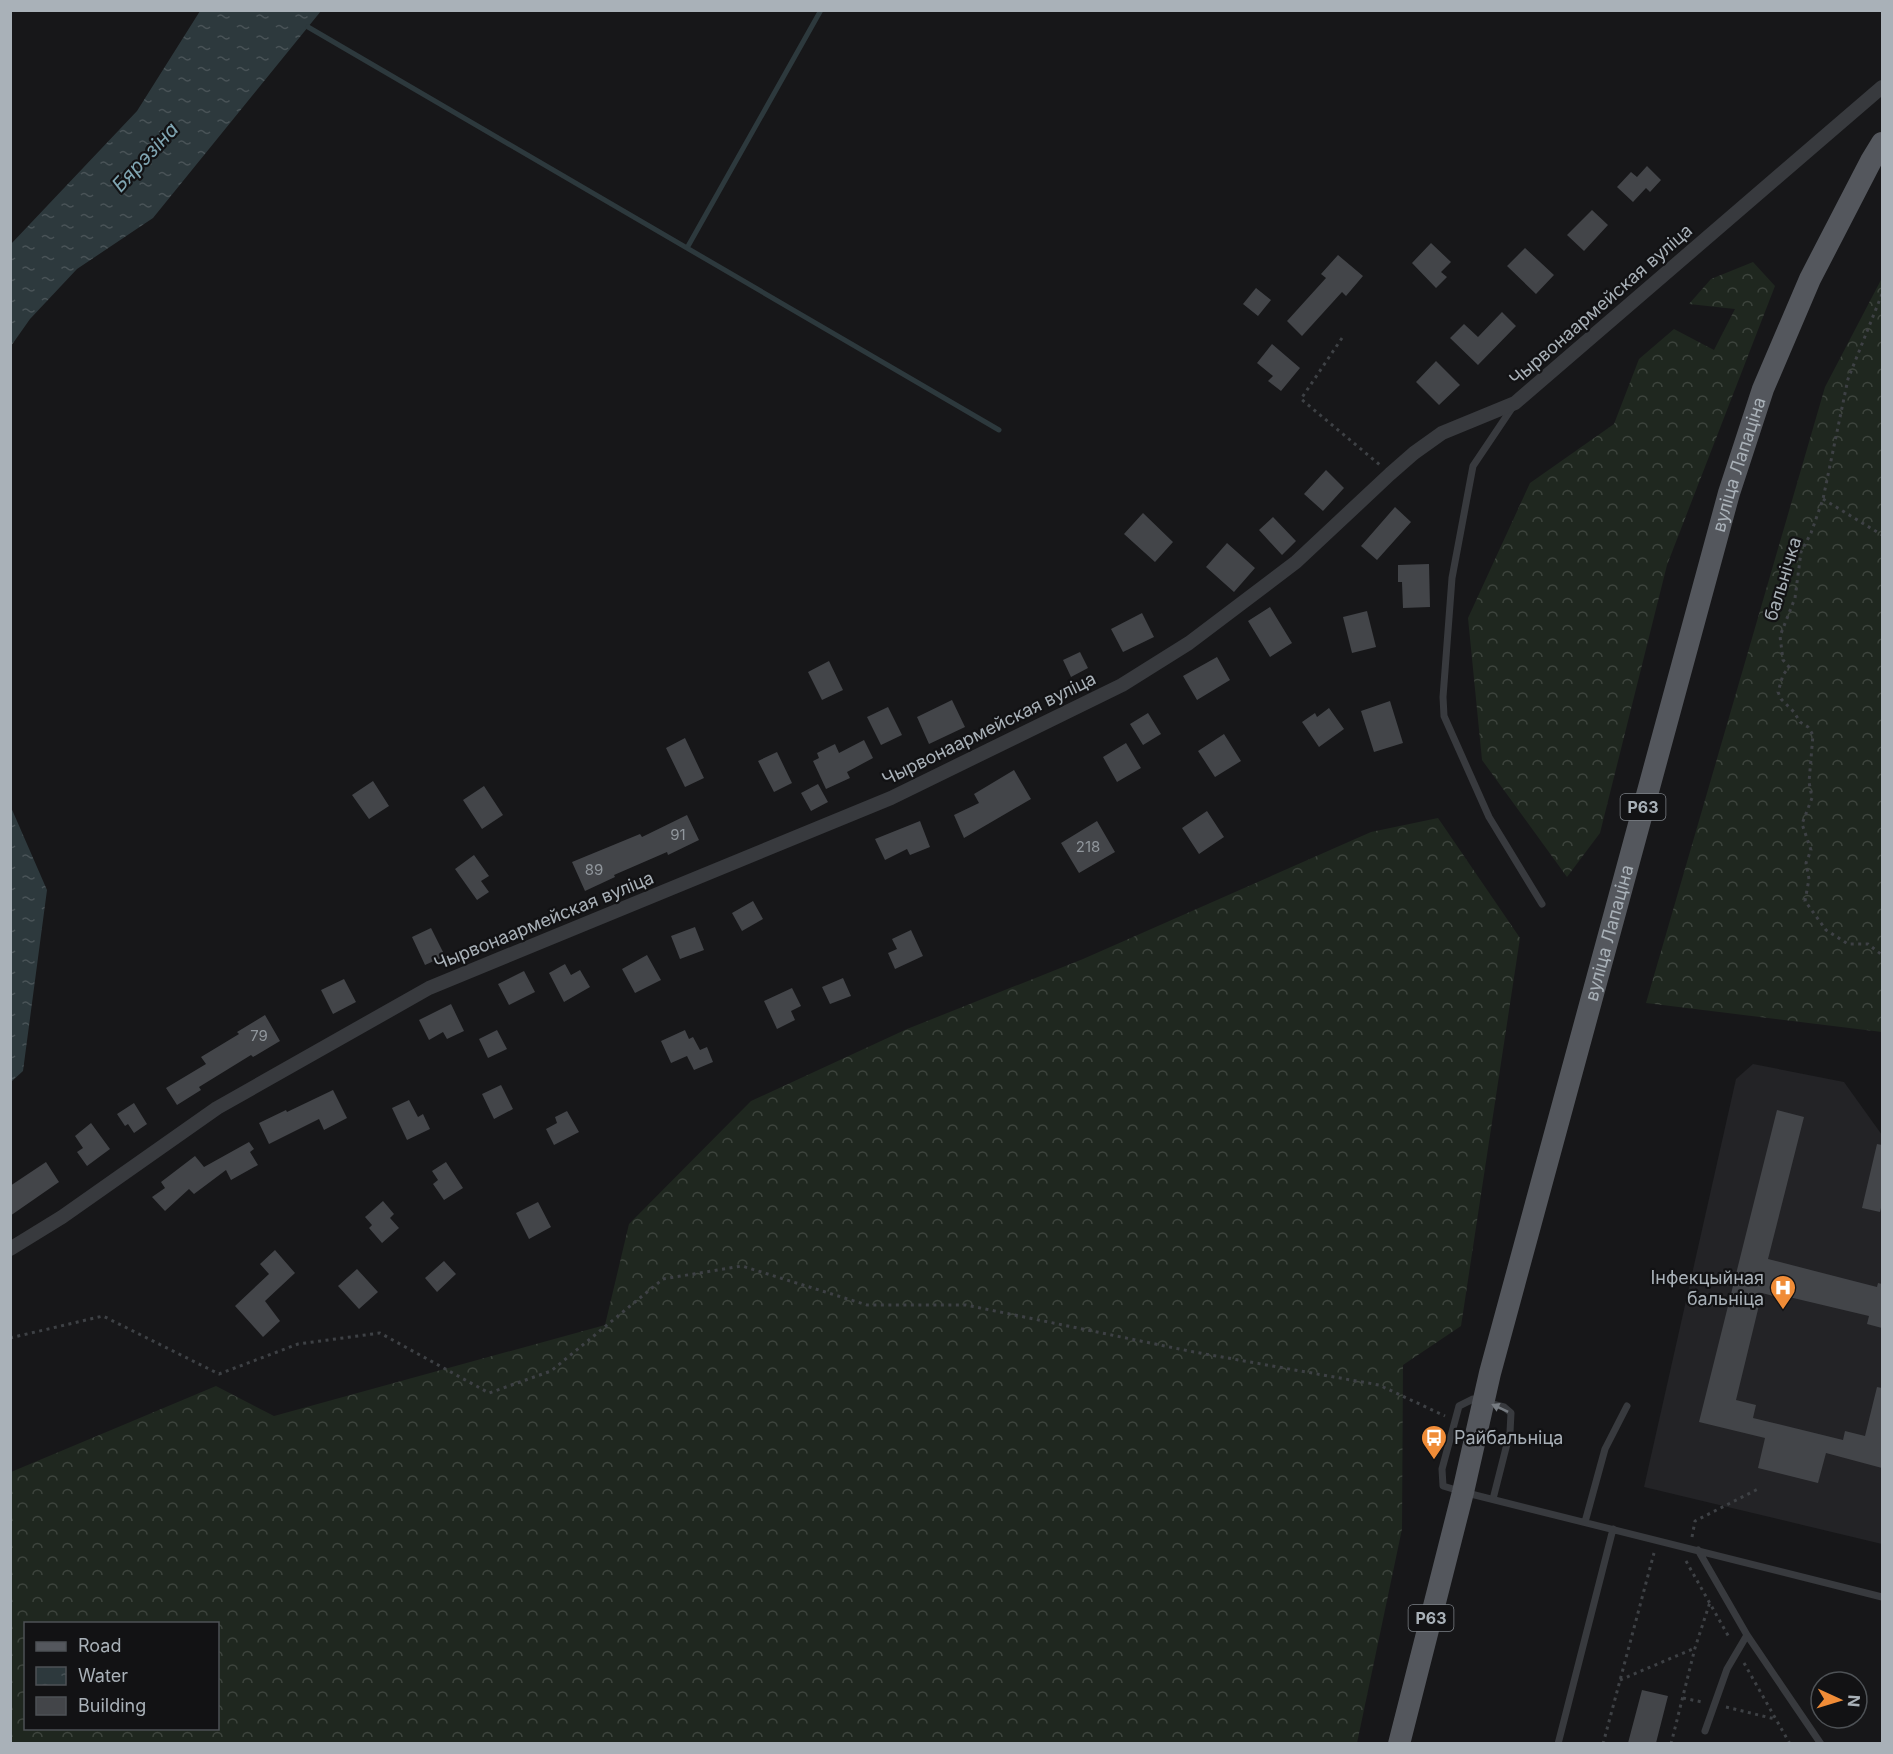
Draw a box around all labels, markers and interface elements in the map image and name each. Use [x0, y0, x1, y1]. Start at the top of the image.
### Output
water label: Бярэзіна [107, 117, 183, 197]
street label: Чырвонаармейская вуліца [1505, 220, 1696, 390]
street label: вуліца Лапаціна [1708, 394, 1770, 534]
street label: бальнічка [1760, 534, 1805, 623]
street label: Чырвонаармейская вуліца [879, 668, 1099, 789]
road number: Р63 [1620, 794, 1666, 820]
house number: 91 [670, 825, 686, 844]
house number: 218 [1076, 837, 1100, 856]
house number: 89 [585, 860, 603, 879]
street label: вуліца Лапаціна [1581, 862, 1638, 1003]
street label: Чырвонаармейская вуліца [431, 867, 657, 974]
house number: 79 [250, 1026, 268, 1045]
place label: Інфекцыйная бальніца [1650, 1267, 1764, 1309]
hospital icon: Інфекцыйная бальніца [1768, 1273, 1798, 1311]
one-way arrow [1491, 1403, 1509, 1413]
bus stop icon: Райбальніца [1419, 1423, 1449, 1461]
place label: Райбальніца [1454, 1427, 1563, 1448]
road number: Р63 [1408, 1605, 1454, 1631]
legend [24, 1622, 219, 1730]
text: Road [78, 1635, 121, 1656]
text: Water [78, 1665, 128, 1686]
north arrow [1809, 1670, 1869, 1730]
text: N [1844, 1694, 1864, 1708]
text: Building [78, 1695, 146, 1716]

